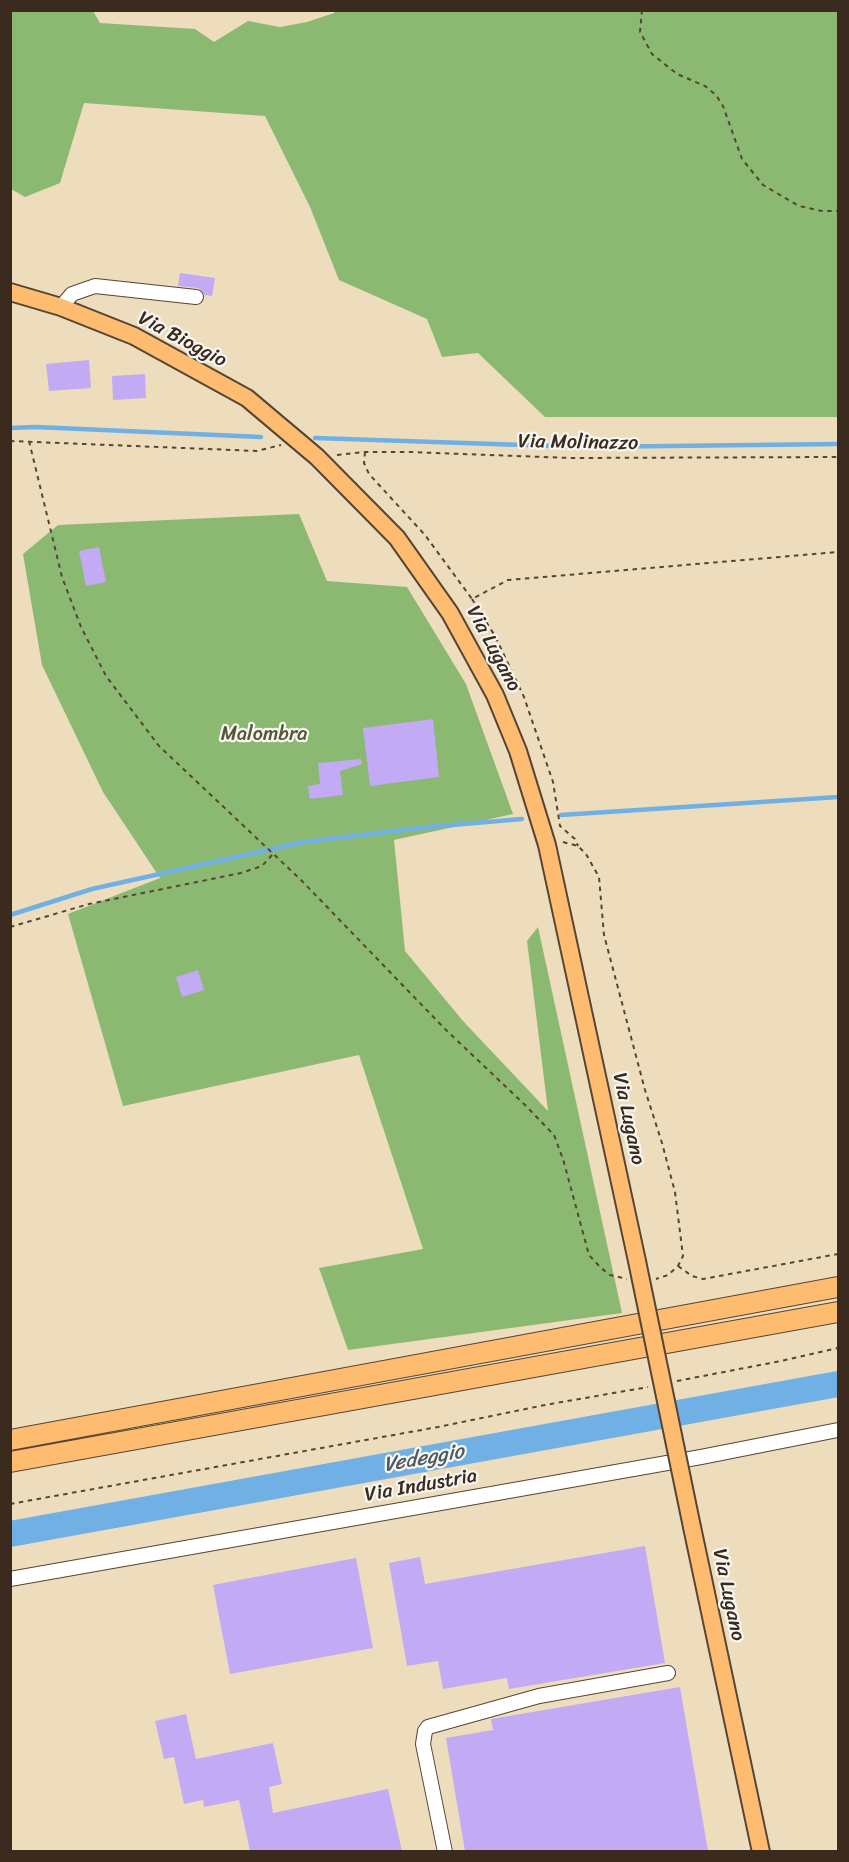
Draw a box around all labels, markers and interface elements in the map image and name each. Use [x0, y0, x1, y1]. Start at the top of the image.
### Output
street label: Via Bioggio [134, 307, 230, 373]
street label: Via Molinazzo [518, 430, 638, 456]
street label: Via Lugano [460, 602, 526, 696]
park label: Malombra [221, 723, 307, 747]
street label: Via Lugano [607, 1071, 649, 1167]
water label: Vedeggio [382, 1440, 466, 1478]
street label: Via Industria [363, 1464, 479, 1508]
street label: Via Lugano [707, 1547, 749, 1643]

